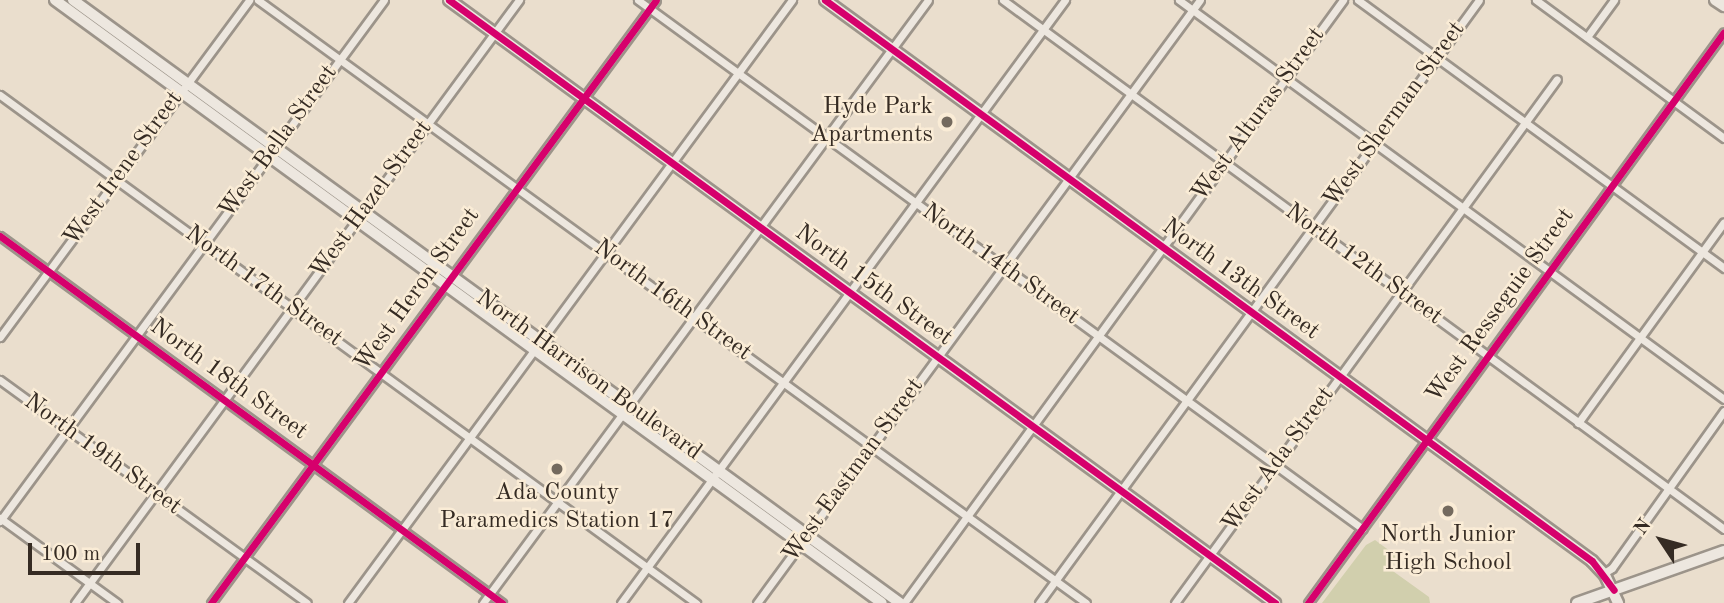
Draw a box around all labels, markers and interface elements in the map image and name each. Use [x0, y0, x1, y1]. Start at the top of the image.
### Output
street label: West Sherman Street [1318, 16, 1472, 214]
street label: West Alturas Street [1186, 22, 1332, 208]
street label: West Bella Street [214, 60, 344, 224]
street label: West Irene Street [58, 86, 190, 252]
place label: Hyde Park Apartments [810, 94, 933, 150]
marker: Hyde Park Apartments [939, 114, 955, 130]
street label: West Hazel Street [305, 115, 439, 285]
street label: North 14th Street [915, 198, 1085, 332]
street label: North 12th Street [1278, 198, 1448, 332]
street label: West Heron Street [349, 203, 487, 377]
street label: West Resseguie Street [1421, 203, 1581, 409]
street label: North 13th Street [1155, 213, 1325, 347]
street label: North 15th Street [788, 219, 958, 353]
street label: North 17th Street [178, 220, 348, 354]
street label: North 16th Street [587, 234, 757, 368]
street label: North Harrison Boulevard [469, 284, 707, 468]
street label: North 18th Street [143, 313, 313, 447]
street label: West Eastman Street [777, 373, 931, 569]
street label: West Ada Street [1217, 382, 1341, 538]
street label: North 19th Street [17, 388, 187, 522]
marker: Ada County Paramedics Station 17 [549, 461, 565, 477]
place label: Ada County Paramedics Station 17 [440, 480, 674, 536]
marker: North Junior High School [1440, 503, 1456, 519]
north arrow [1626, 505, 1696, 575]
text: N [1632, 516, 1656, 539]
place label: North Junior High School [1380, 522, 1516, 578]
scale bar [32, 530, 144, 574]
text: 100 m [41, 544, 100, 565]

